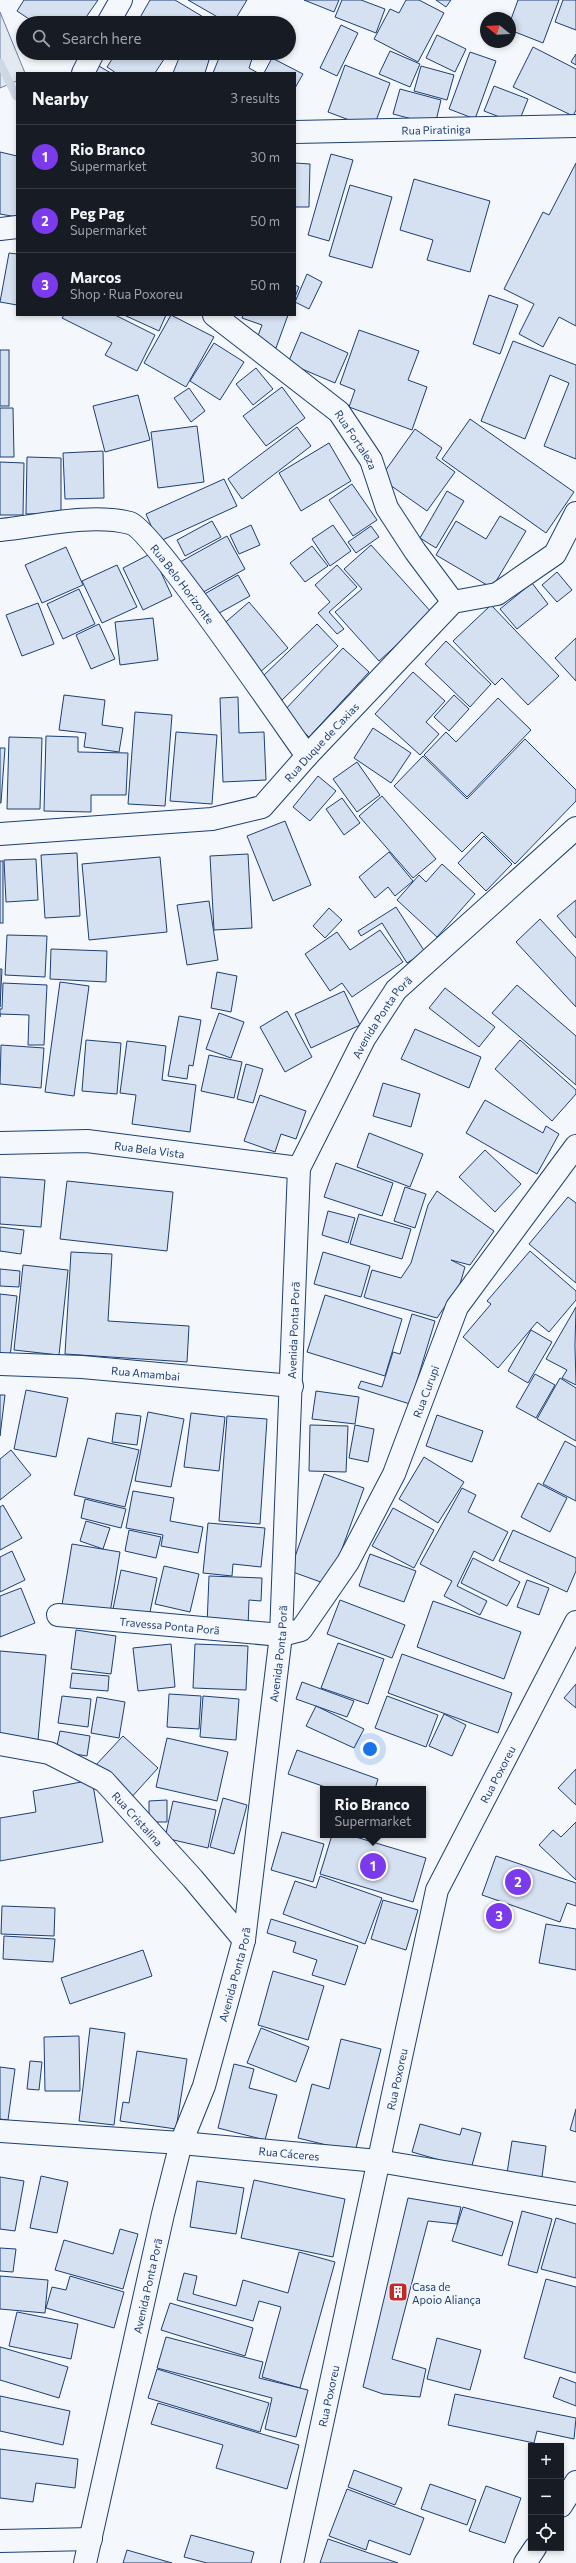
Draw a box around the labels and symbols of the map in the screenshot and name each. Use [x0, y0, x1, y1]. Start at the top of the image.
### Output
north arrow [480, 12, 516, 48]
street label: Rua Piratiniga [401, 122, 471, 136]
street label: Rua Fortaleza [333, 407, 380, 471]
street label: Rua Belo Horizonte [148, 541, 218, 626]
street label: Rua Duque de Caxias [281, 700, 361, 784]
street label: Avenida Ponta Porã [349, 973, 414, 1060]
street label: Rua Bela Vista [114, 1138, 185, 1160]
street label: Avenida Ponta Porã [284, 1281, 301, 1379]
street label: Rua Amambai [111, 1363, 181, 1382]
street label: Rua Curupi [409, 1363, 441, 1419]
street label: Avenida Ponta Porã [266, 1605, 289, 1703]
street label: Travessa Ponta Porã [119, 1614, 220, 1636]
your location [360, 1739, 380, 1759]
street label: Rua Poxoreu [477, 1743, 517, 1805]
street label: Rua Cristalina [110, 1788, 166, 1848]
pin: 1 [360, 1851, 386, 1881]
pin: 2 [505, 1867, 531, 1897]
pin: 3 [486, 1901, 512, 1931]
street label: Avenida Ponta Porã [215, 1926, 252, 2023]
street label: Rua Poxoreu [383, 2047, 409, 2111]
street label: Rua Cáceres [258, 2144, 320, 2162]
street label: Avenida Ponta Porã [130, 2237, 164, 2335]
place label: Casa de Apoio Aliança [412, 2280, 481, 2306]
building icon: Casa de Apoio Aliança [387, 2281, 409, 2303]
street label: Rua Poxoreu [315, 2364, 341, 2428]

